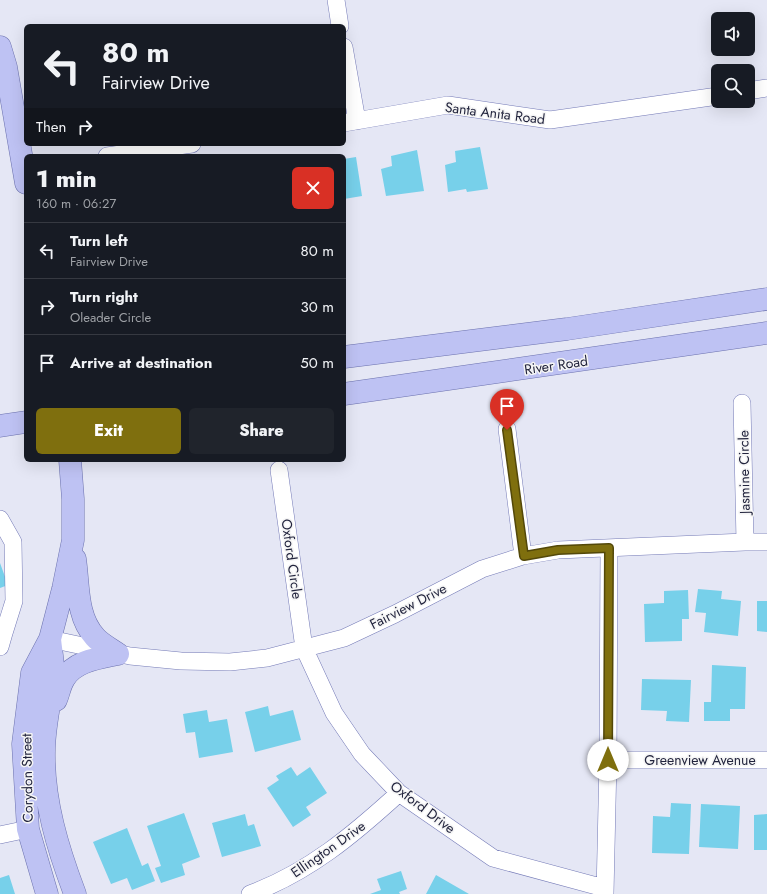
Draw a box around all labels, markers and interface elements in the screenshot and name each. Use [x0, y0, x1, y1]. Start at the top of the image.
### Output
map controls [711, 12, 755, 108]
button: sound [711, 12, 755, 56]
text: 80 m [102, 32, 169, 73]
icon: left [36, 40, 88, 92]
button: search [711, 64, 755, 108]
text: Fairview Drive [102, 70, 210, 96]
street label: Santa Anita Road [444, 97, 546, 129]
text: Then [36, 116, 66, 138]
icon: right [74, 116, 96, 138]
text: 1 min [36, 161, 97, 196]
button: close [292, 167, 334, 209]
text: 160 m · 06:27 [36, 194, 116, 213]
text: Turn left [70, 230, 128, 252]
icon: left [36, 240, 58, 262]
text: 80 m [301, 240, 334, 262]
text: Fairview Drive [70, 252, 148, 271]
text: Turn right [70, 286, 138, 308]
icon: right [36, 296, 58, 318]
text: 30 m [301, 296, 334, 318]
text: Oleader Circle [70, 308, 151, 327]
street label: River Road [523, 351, 589, 379]
icon: arrive [36, 352, 58, 374]
text: Arrive at destination [70, 352, 212, 374]
text: 50 m [300, 352, 334, 374]
pin [490, 389, 524, 430]
icon: arrive [496, 395, 518, 417]
button: Exit [36, 408, 181, 454]
button: Share [189, 408, 334, 454]
street label: Jasmine Circle [733, 430, 755, 516]
street label: Oxford Circle [276, 518, 308, 600]
street label: Fairview Drive [366, 578, 450, 634]
street label: Corydon Street [16, 733, 38, 823]
position arrow [587, 739, 629, 781]
street label: Greenview Avenue [644, 750, 756, 770]
street label: Oxford Drive [386, 776, 460, 838]
street label: Ellington Drive [287, 816, 369, 882]

